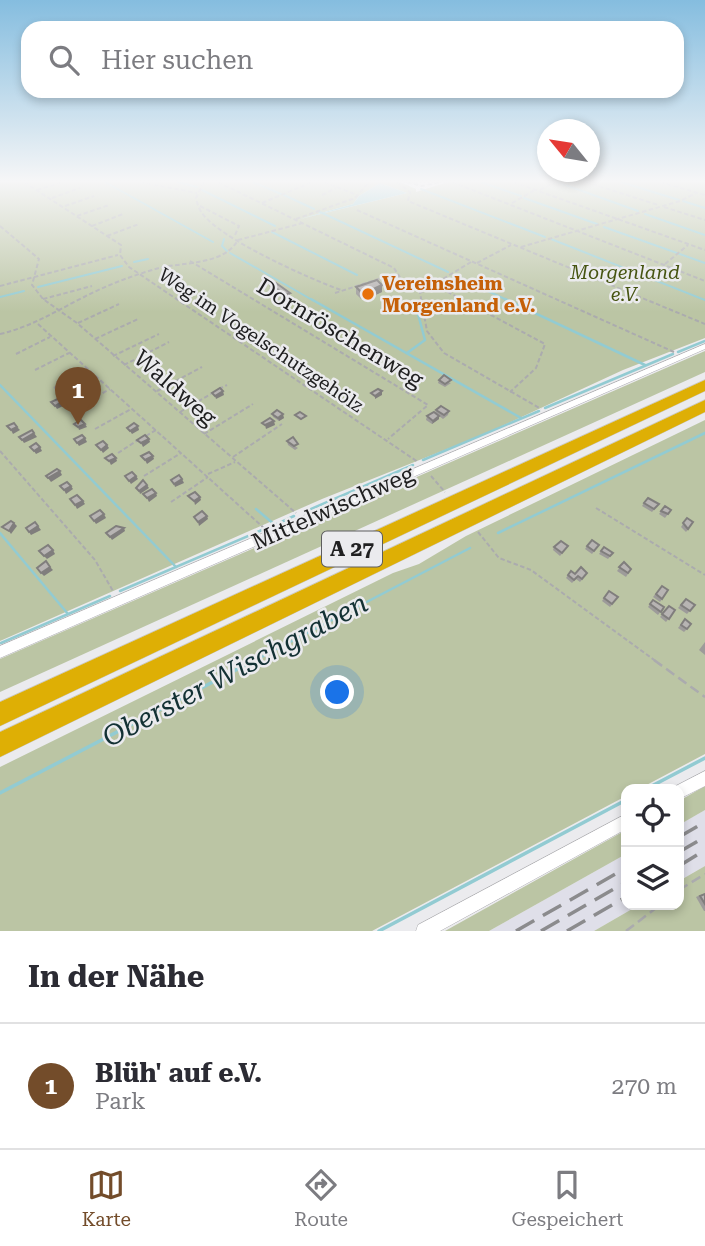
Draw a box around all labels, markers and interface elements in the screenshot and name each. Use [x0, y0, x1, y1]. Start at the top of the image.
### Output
search box [21, 21, 684, 98]
icon: search [45, 41, 83, 79]
text: Hier suchen [101, 45, 253, 75]
north arrow [537, 119, 600, 182]
park label: Morgenland e.V. [569, 261, 680, 306]
street label: Weg im Vogelschutzgehölz [154, 263, 368, 417]
place label: Vereinsheim Morgenland e.V. [382, 272, 536, 317]
street label: Dornröschenweg [252, 273, 428, 393]
marker: Vereinsheim Morgenland e.V. [360, 286, 376, 302]
street label: Waldweg [128, 345, 222, 431]
pin: 1 [55, 367, 101, 425]
street label: Mittelwischweg [248, 460, 418, 556]
road number: A 27 [322, 532, 382, 566]
water label: Oberster Wischgraben [97, 586, 373, 754]
your location [320, 675, 354, 709]
map controls [621, 784, 684, 910]
button: locate [621, 784, 684, 847]
button: layers [621, 847, 684, 910]
text: In der Nähe [28, 959, 204, 994]
text: Blüh' auf e.V. [95, 1058, 262, 1088]
text: 1 [45, 1073, 57, 1100]
text: 270 m [612, 1073, 677, 1100]
text: Park [95, 1088, 146, 1115]
tab: Karte [82, 1166, 131, 1231]
tab: Route [294, 1166, 348, 1231]
tab: Gespeichert [511, 1166, 623, 1231]

